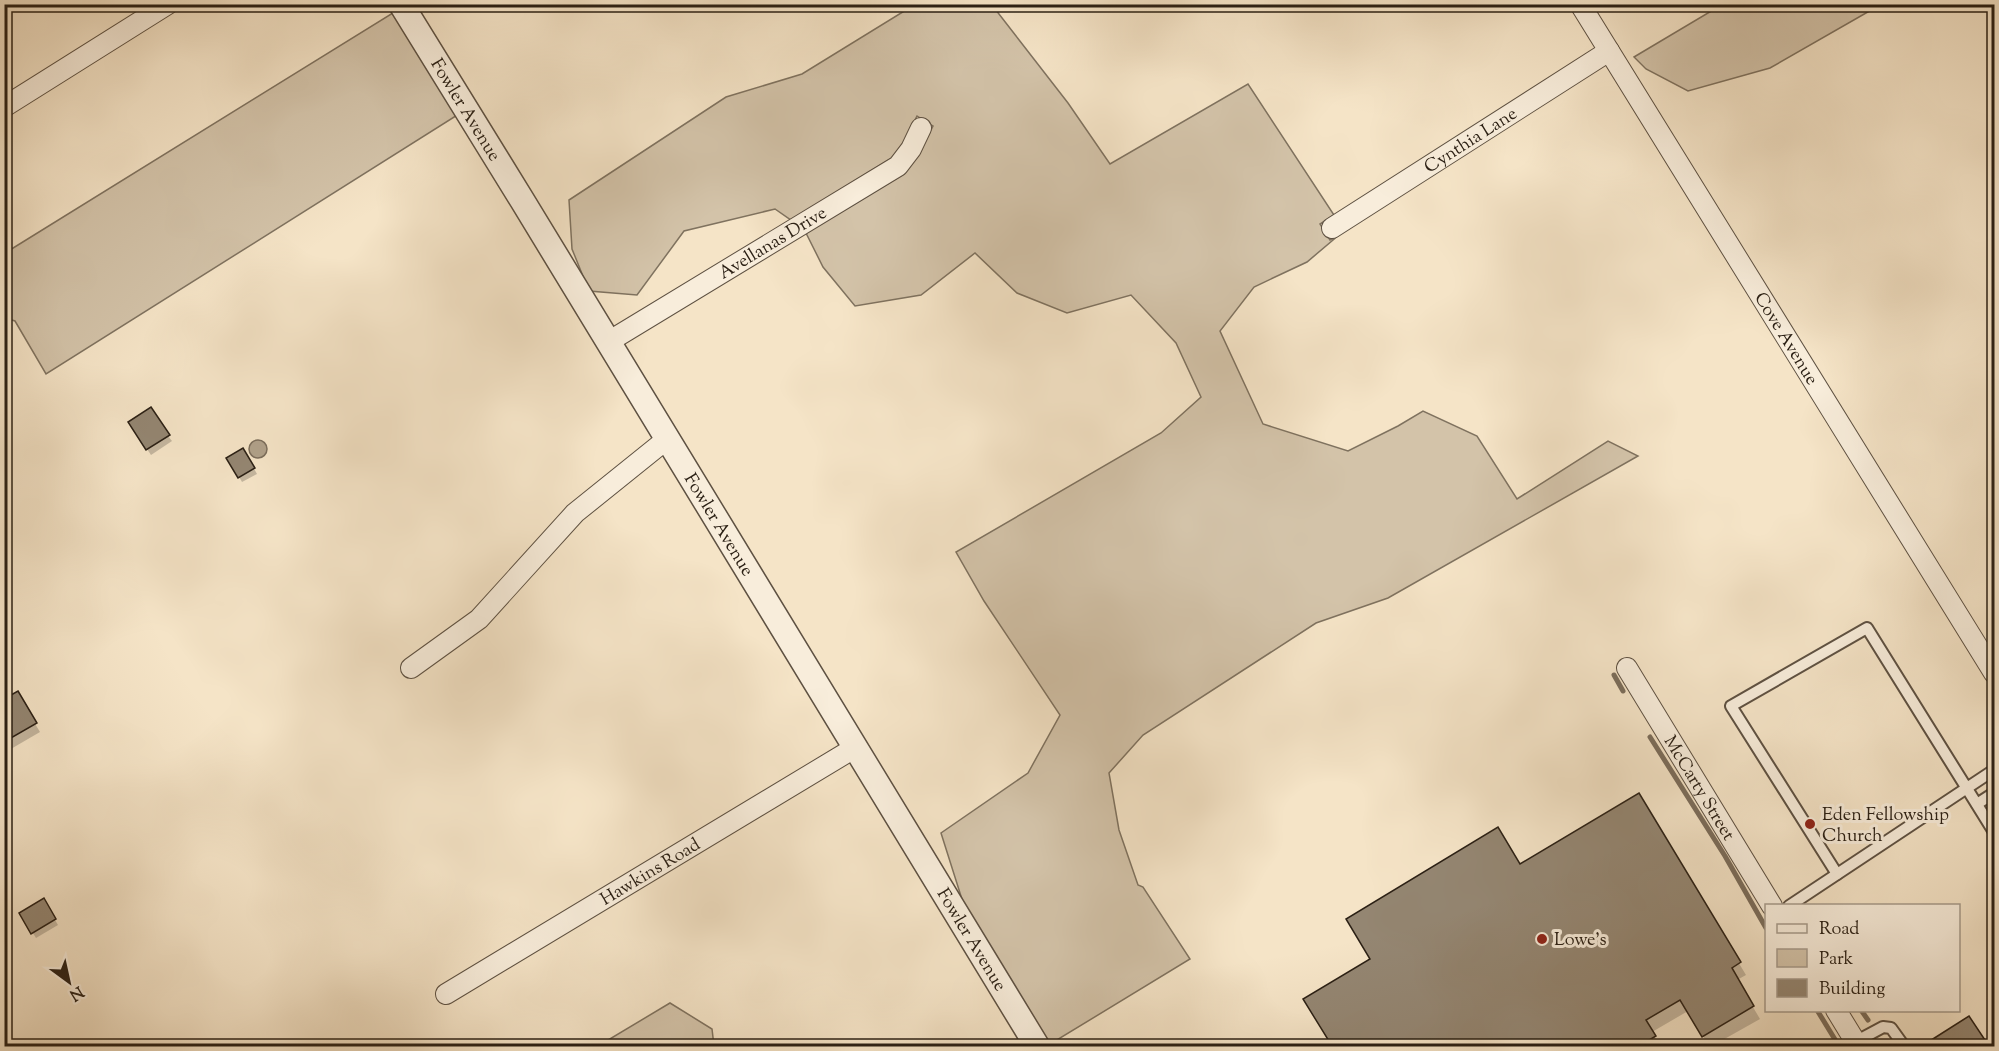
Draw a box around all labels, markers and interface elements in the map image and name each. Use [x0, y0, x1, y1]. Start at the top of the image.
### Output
street label: Fowler Avenue [423, 54, 506, 167]
street label: Cynthia Lane [1420, 102, 1523, 181]
street label: Avellanas Drive [714, 201, 832, 287]
street label: Cove Avenue [1747, 288, 1824, 391]
street label: Fowler Avenue [676, 469, 759, 582]
street label: McCarty Street [1656, 731, 1740, 846]
place label: Eden Fellowship Church [1822, 803, 1949, 850]
marker: Eden Fellowship Church [1803, 817, 1817, 831]
street label: Hawkins Road [596, 833, 706, 913]
street label: Fowler Avenue [929, 884, 1012, 997]
legend [1765, 904, 1960, 1012]
text: Road [1819, 917, 1859, 943]
place label: Lowe's [1554, 928, 1607, 954]
marker: Lowe's [1535, 932, 1549, 946]
text: Park [1819, 947, 1854, 973]
north arrow [39, 952, 99, 1012]
text: Building [1819, 977, 1885, 1003]
text: N [64, 979, 87, 1006]

